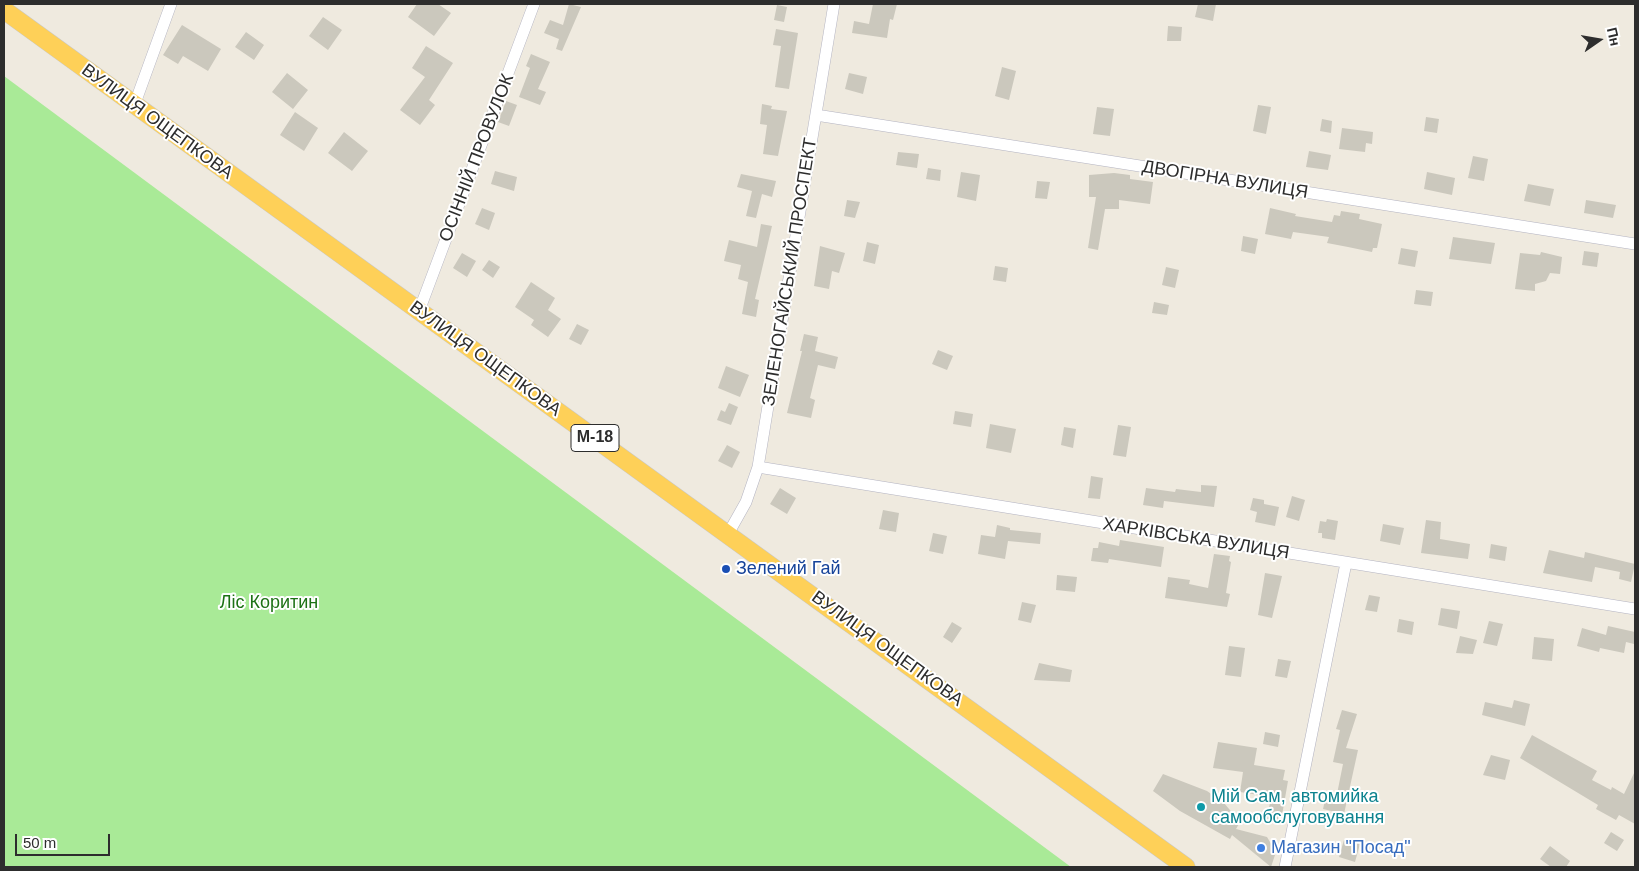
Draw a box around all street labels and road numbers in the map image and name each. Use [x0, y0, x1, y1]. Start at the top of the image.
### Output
street label: ВУЛИЦЯ ОЩЕПКОВА [77, 60, 237, 184]
street label: ОСІННІЙ ПРОВУЛОК [435, 71, 519, 245]
street label: ЗЕЛЕНОГАЙСЬКИЙ ПРОСПЕКТ [758, 136, 822, 408]
street label: ДВОГІРНА ВУЛИЦЯ [1141, 156, 1309, 204]
street label: ВУЛИЦЯ ОЩЕПКОВА [405, 297, 565, 421]
road number: М-18 [571, 424, 619, 452]
street label: ХАРКІВСЬКА ВУЛИЦЯ [1101, 514, 1291, 564]
street label: ВУЛИЦЯ ОЩЕПКОВА [807, 587, 967, 711]

